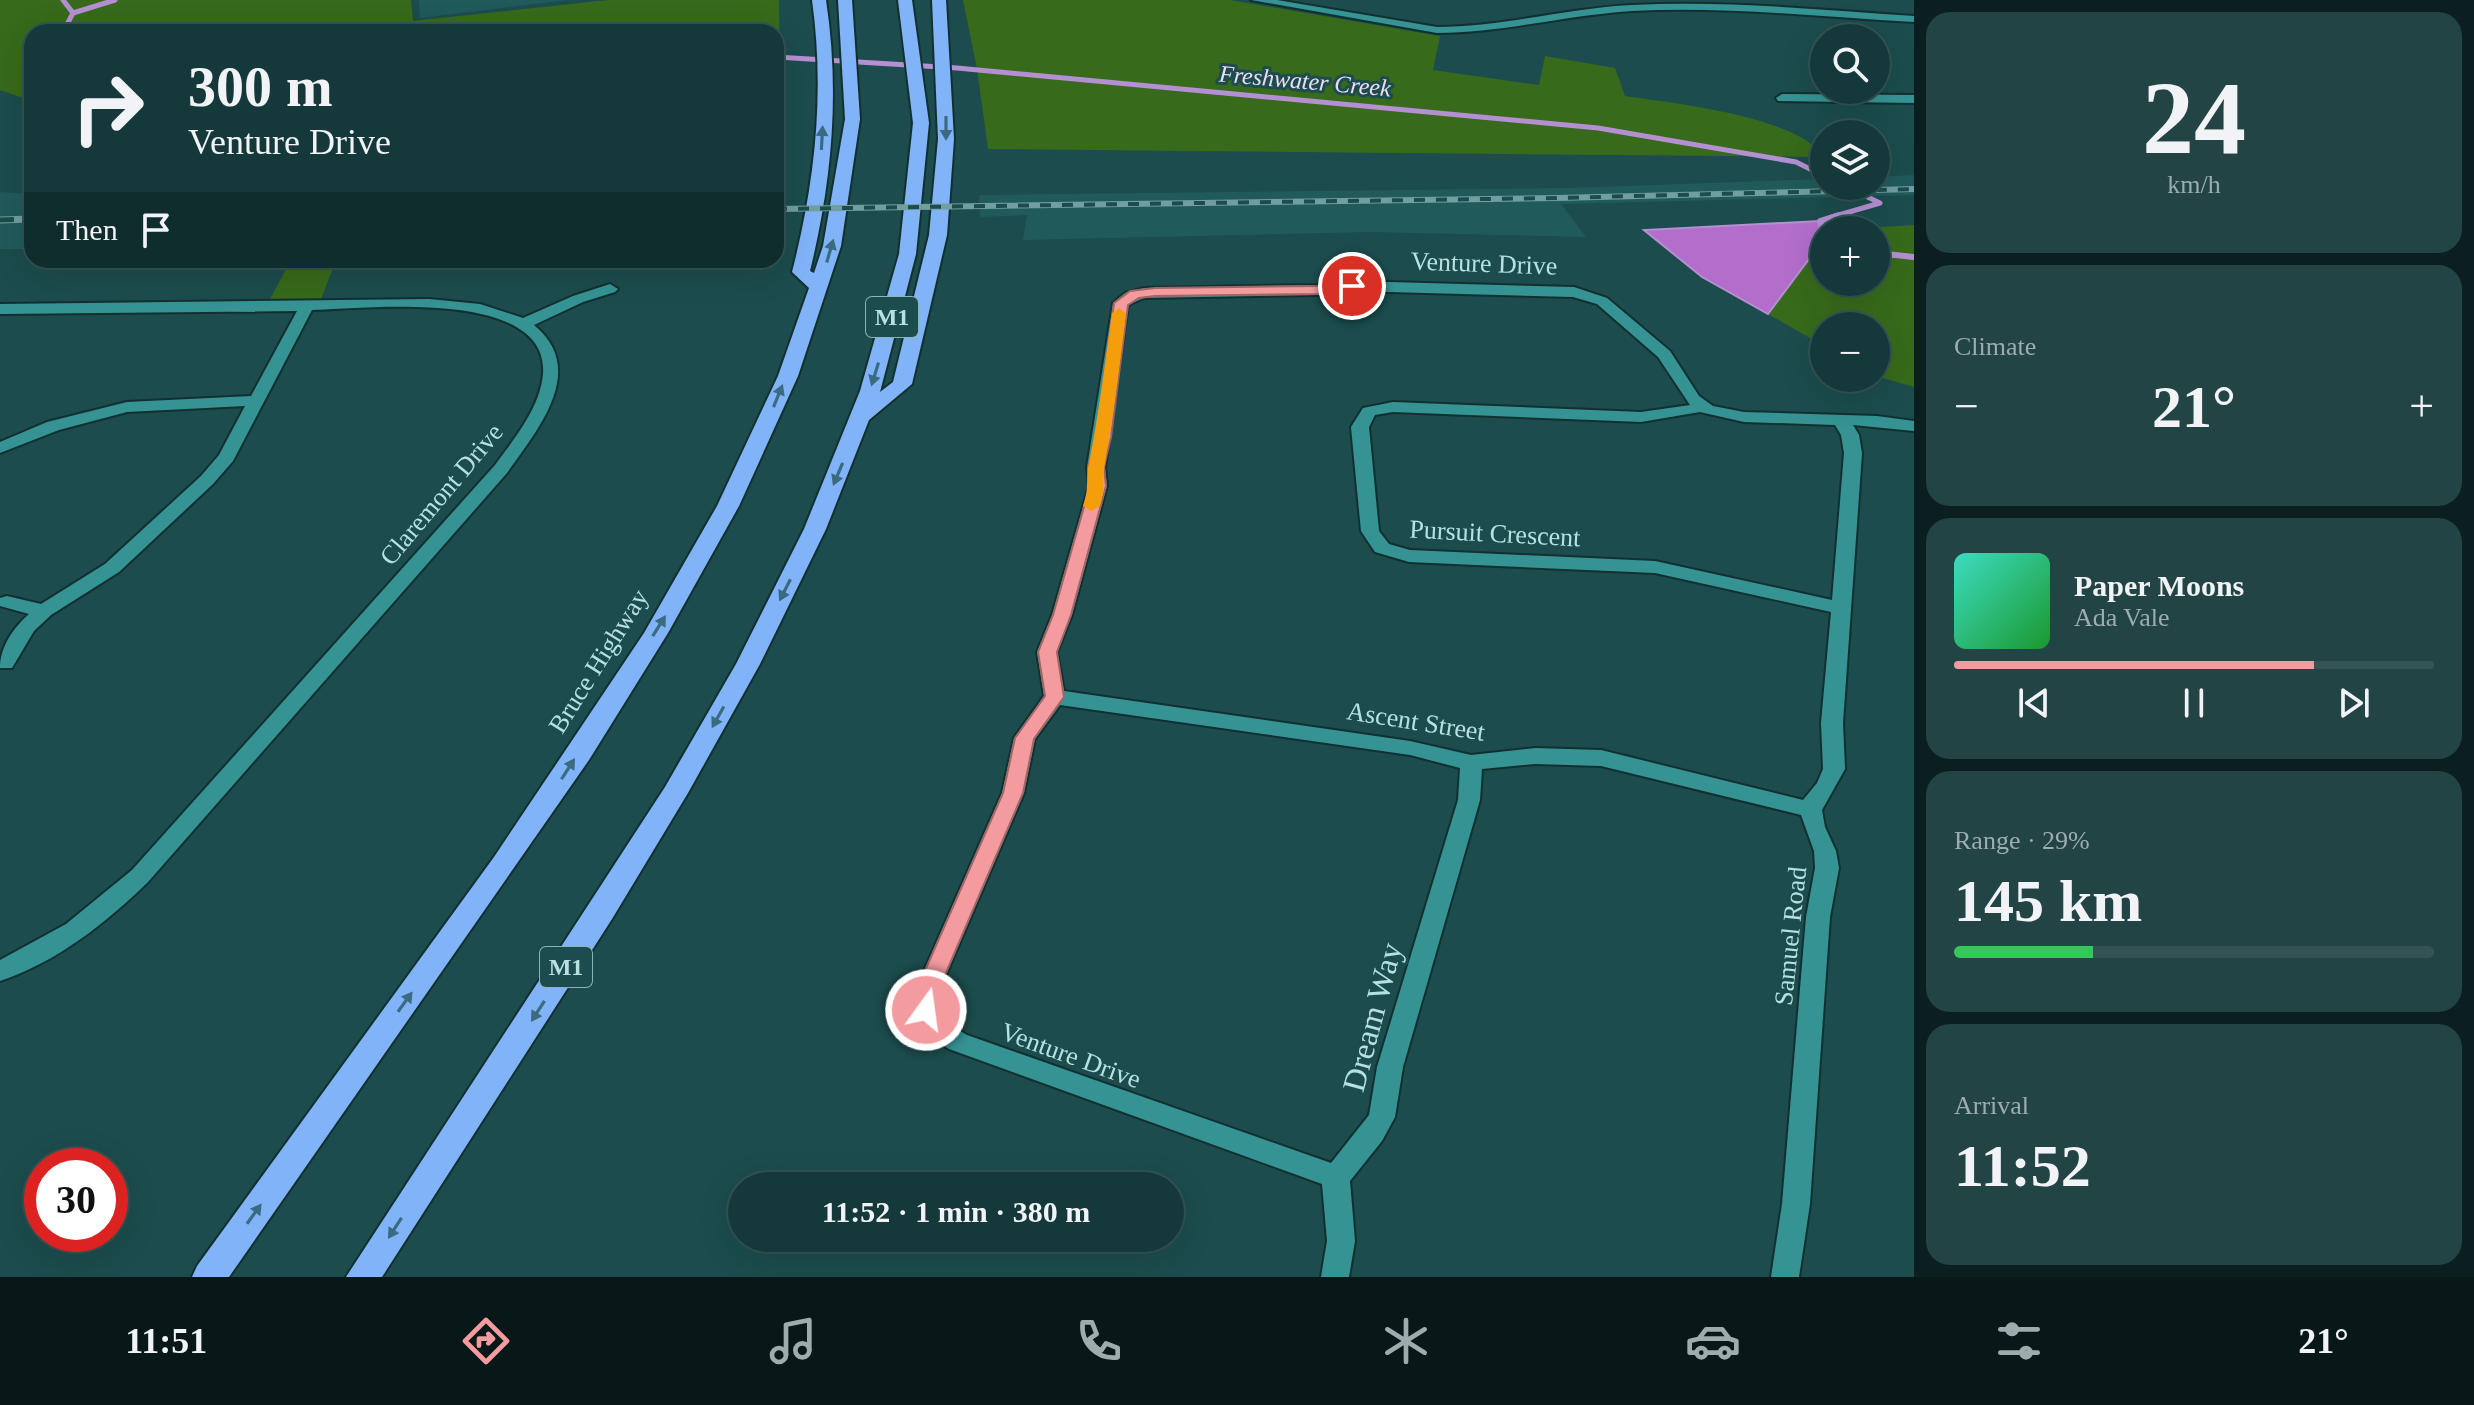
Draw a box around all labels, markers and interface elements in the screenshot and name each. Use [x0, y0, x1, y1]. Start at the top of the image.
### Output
map controls [1810, 24, 1890, 392]
button: search [1810, 24, 1890, 104]
icon: right [56, 56, 160, 160]
text: 300 m [188, 56, 333, 118]
water label: Freshwater Creek [1217, 60, 1392, 101]
text: 24 [2142, 60, 2246, 175]
one-way arrow [940, 116, 952, 141]
button: layers [1810, 120, 1890, 200]
text: Venture Drive [188, 122, 391, 162]
one-way arrow [816, 125, 829, 150]
text: km/h [2167, 170, 2221, 199]
icon: arrive [134, 208, 178, 252]
text: Then [56, 213, 118, 246]
button: + [1810, 216, 1890, 296]
one-way arrow [824, 239, 837, 263]
street label: Venture Drive [1410, 246, 1558, 281]
pin [1318, 252, 1386, 320]
icon: arrive [1330, 264, 1374, 308]
road number: M1 [866, 297, 918, 337]
button: − [1810, 312, 1890, 392]
text: Climate [1954, 332, 2036, 361]
one-way arrow [868, 362, 881, 386]
text: 21° [2152, 374, 2236, 440]
text: − [1954, 382, 1979, 431]
text: + [2409, 382, 2434, 431]
one-way arrow [772, 384, 785, 408]
street label: Claremont Drive [374, 418, 509, 571]
one-way arrow [832, 462, 845, 486]
street label: Pursuit Crescent [1409, 515, 1582, 552]
text: Paper Moons [2074, 569, 2244, 602]
one-way arrow [778, 579, 791, 602]
street label: Bruce Highway [543, 584, 654, 738]
text: Ada Vale [2074, 603, 2170, 632]
one-way arrow [651, 615, 665, 637]
icon: previous [2012, 681, 2056, 725]
icon: pause [2172, 681, 2216, 725]
icon: next [2332, 681, 2376, 725]
street label: Ascent Street [1345, 696, 1488, 747]
one-way arrow [711, 706, 724, 729]
one-way arrow [560, 759, 575, 780]
text: Range · 29% [1954, 826, 2090, 855]
street label: Samuel Road [1769, 865, 1812, 1007]
text: 145 km [1954, 868, 2142, 934]
street label: Dream Way [1335, 939, 1409, 1095]
road number: M1 [540, 947, 592, 987]
position arrow [884, 968, 968, 1052]
one-way arrow [397, 992, 413, 1013]
one-way arrow [530, 1000, 545, 1021]
street label: Venture Drive [997, 1017, 1145, 1094]
text: Arrival [1954, 1091, 2029, 1120]
text: 11:52 [1954, 1133, 2091, 1199]
speed limit sign: 30 [24, 1148, 128, 1252]
text: 11:52 · 1 min · 380 m [822, 1195, 1090, 1228]
one-way arrow [246, 1203, 261, 1224]
one-way arrow [388, 1217, 403, 1239]
icon: directions [458, 1313, 514, 1369]
icon: music [765, 1313, 821, 1369]
icon: phone [1071, 1313, 1127, 1369]
icon: climate [1378, 1313, 1434, 1369]
icon: car [1685, 1313, 1741, 1369]
icon: filters [1991, 1313, 2047, 1369]
text: 11:51 [125, 1321, 207, 1361]
text: 21° [2298, 1321, 2349, 1361]

